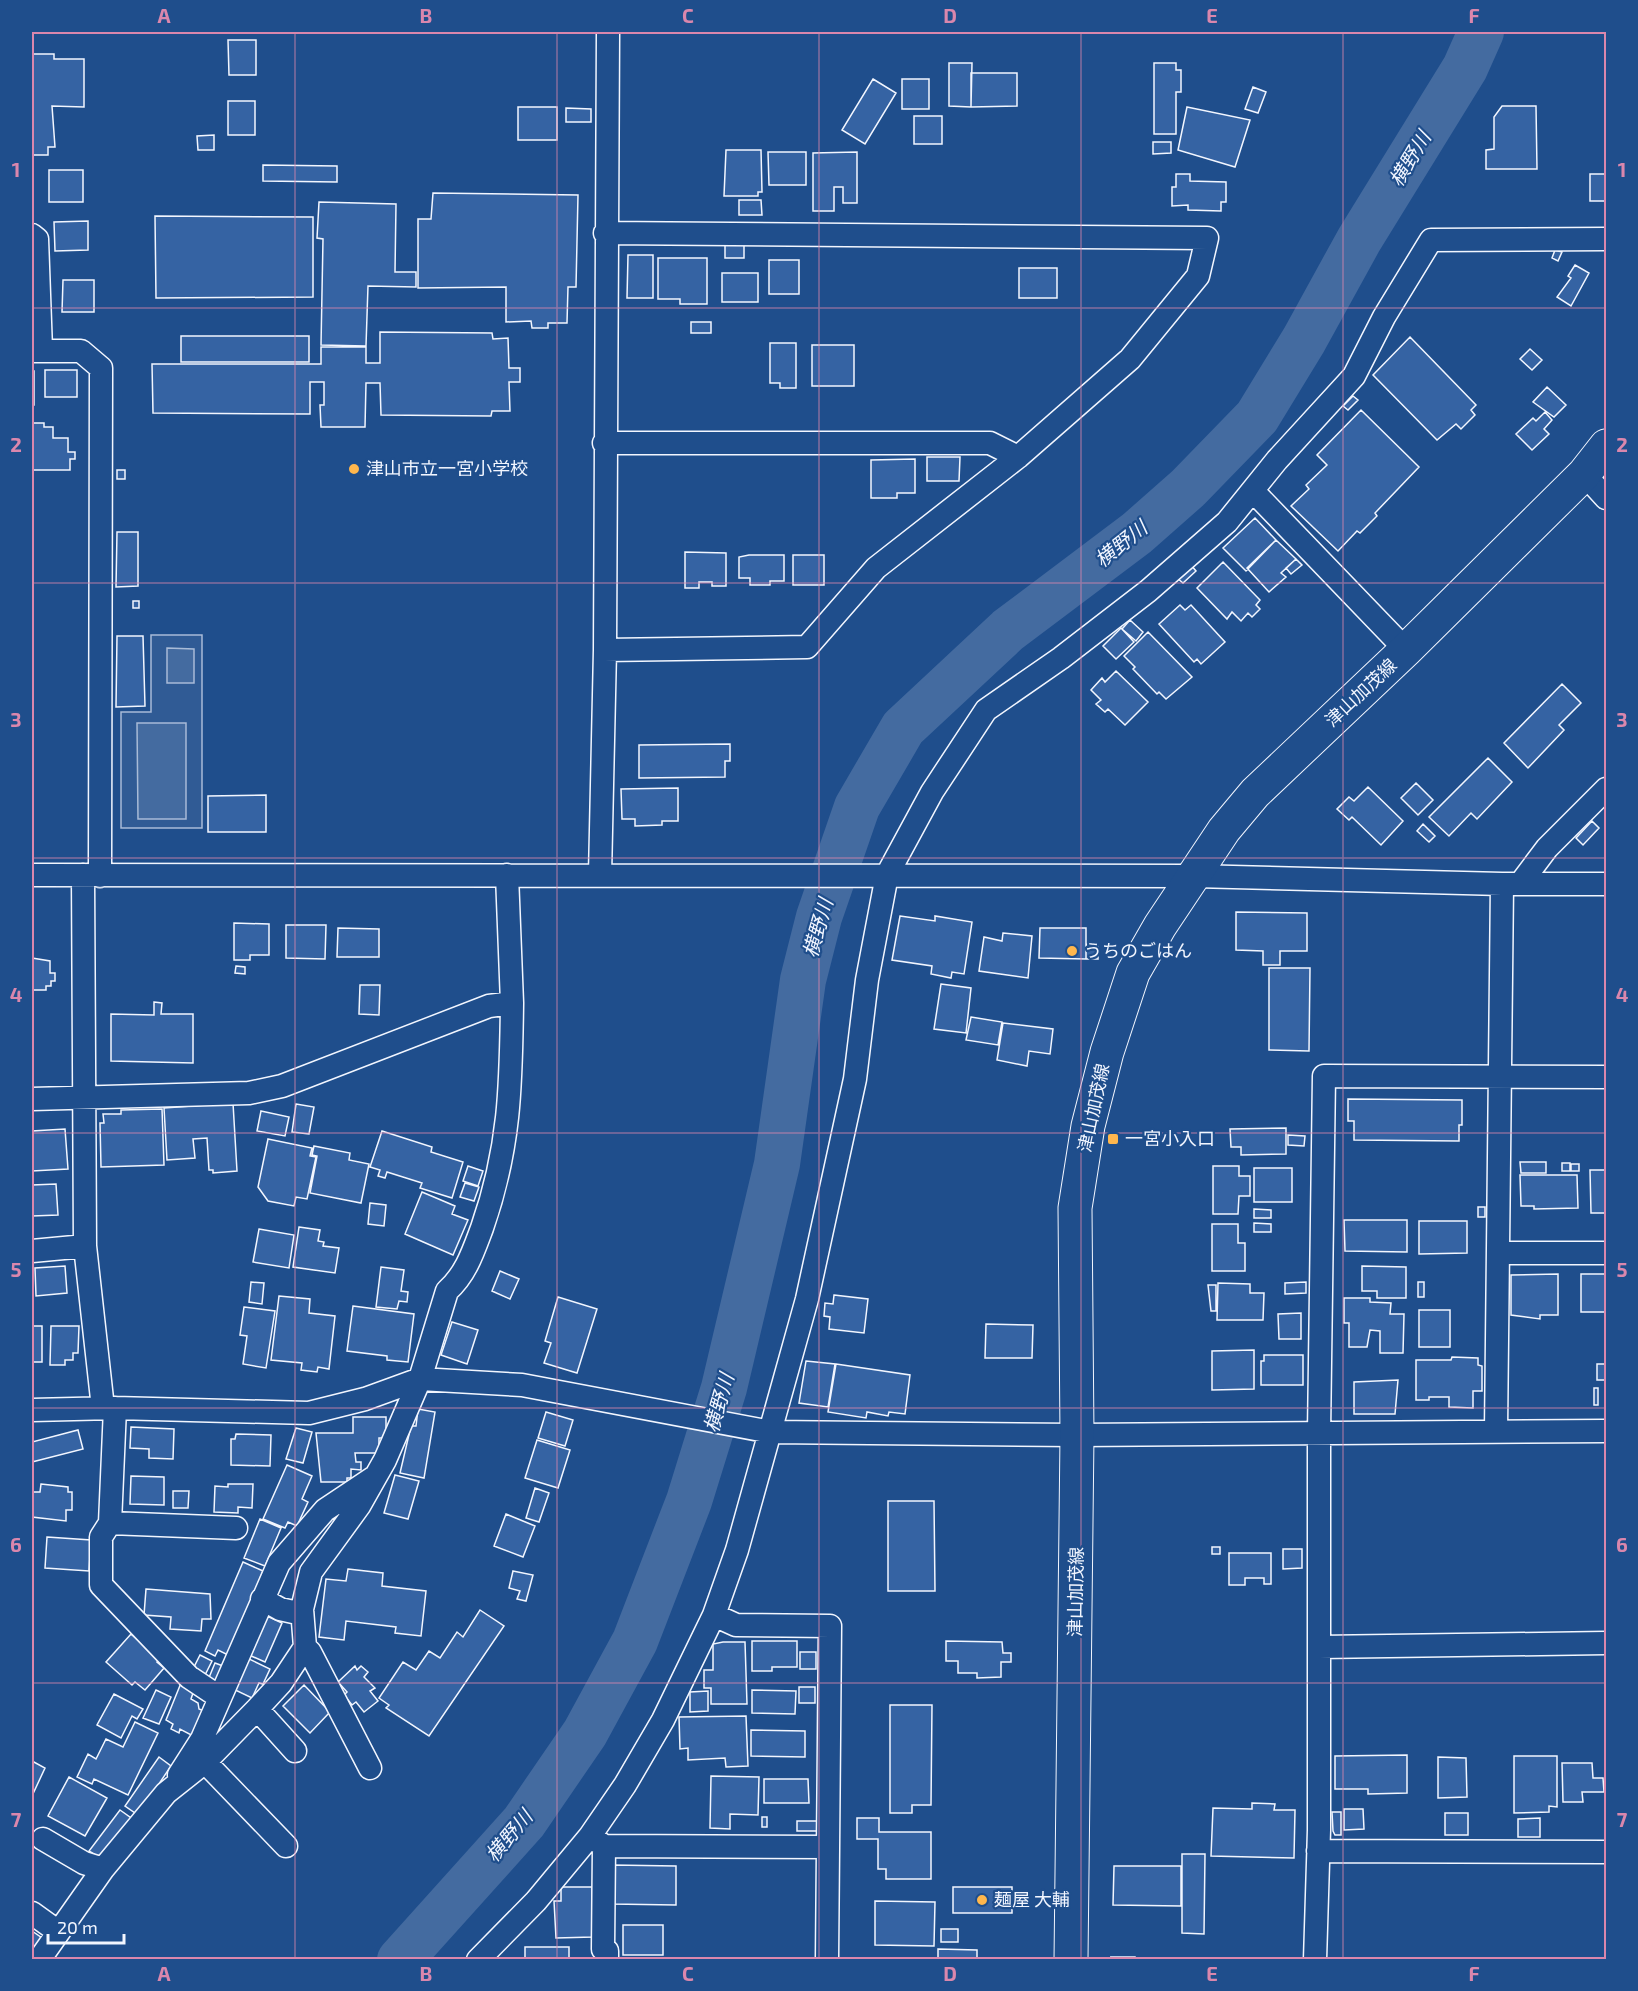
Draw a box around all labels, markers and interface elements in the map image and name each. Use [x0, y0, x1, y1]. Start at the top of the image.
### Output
text: A [157, 3, 171, 27]
text: B [420, 3, 432, 27]
text: C [682, 3, 694, 27]
text: D [943, 3, 957, 27]
text: E [1206, 3, 1218, 27]
text: F [1468, 3, 1480, 27]
water label: 横野川 [1383, 125, 1436, 190]
text: 1 [12, 157, 20, 181]
text: 1 [1618, 157, 1626, 181]
text: 2 [10, 432, 22, 456]
text: 2 [1616, 432, 1628, 456]
place label: 津山市立一宮小学校 [366, 457, 528, 479]
marker: 津山市立一宮小学校 [347, 462, 361, 476]
water label: 横野川 [1090, 514, 1153, 571]
street label: 津山加茂線 [1320, 654, 1401, 731]
text: 3 [10, 707, 22, 731]
text: 3 [1616, 707, 1628, 731]
water label: 横野川 [797, 894, 837, 960]
place label: うちのごはん [1084, 939, 1192, 961]
marker: うちのごはん [1065, 944, 1079, 958]
text: 4 [10, 982, 23, 1006]
text: 4 [1616, 982, 1629, 1006]
street label: 津山加茂線 [1073, 1061, 1113, 1154]
place label: 一宮小入口 [1125, 1127, 1215, 1149]
marker: 一宮小入口 [1106, 1132, 1120, 1146]
text: 5 [10, 1257, 22, 1281]
text: 5 [1616, 1257, 1628, 1281]
water label: 横野川 [698, 1369, 738, 1435]
text: 6 [10, 1532, 22, 1556]
text: 6 [1616, 1532, 1628, 1556]
street label: 津山加茂線 [1063, 1547, 1087, 1637]
water label: 横野川 [480, 1803, 538, 1866]
text: 7 [11, 1807, 22, 1831]
text: 7 [1617, 1807, 1628, 1831]
place label: 麺屋 大輔 [994, 1888, 1070, 1910]
marker: 麺屋 大輔 [975, 1893, 989, 1907]
scale bar [48, 1907, 124, 1945]
text: 20 m [57, 1916, 98, 1938]
text: A [157, 1961, 171, 1985]
text: B [420, 1961, 432, 1985]
text: C [682, 1961, 694, 1985]
text: D [943, 1961, 957, 1985]
text: E [1206, 1961, 1218, 1985]
text: F [1468, 1961, 1480, 1985]

